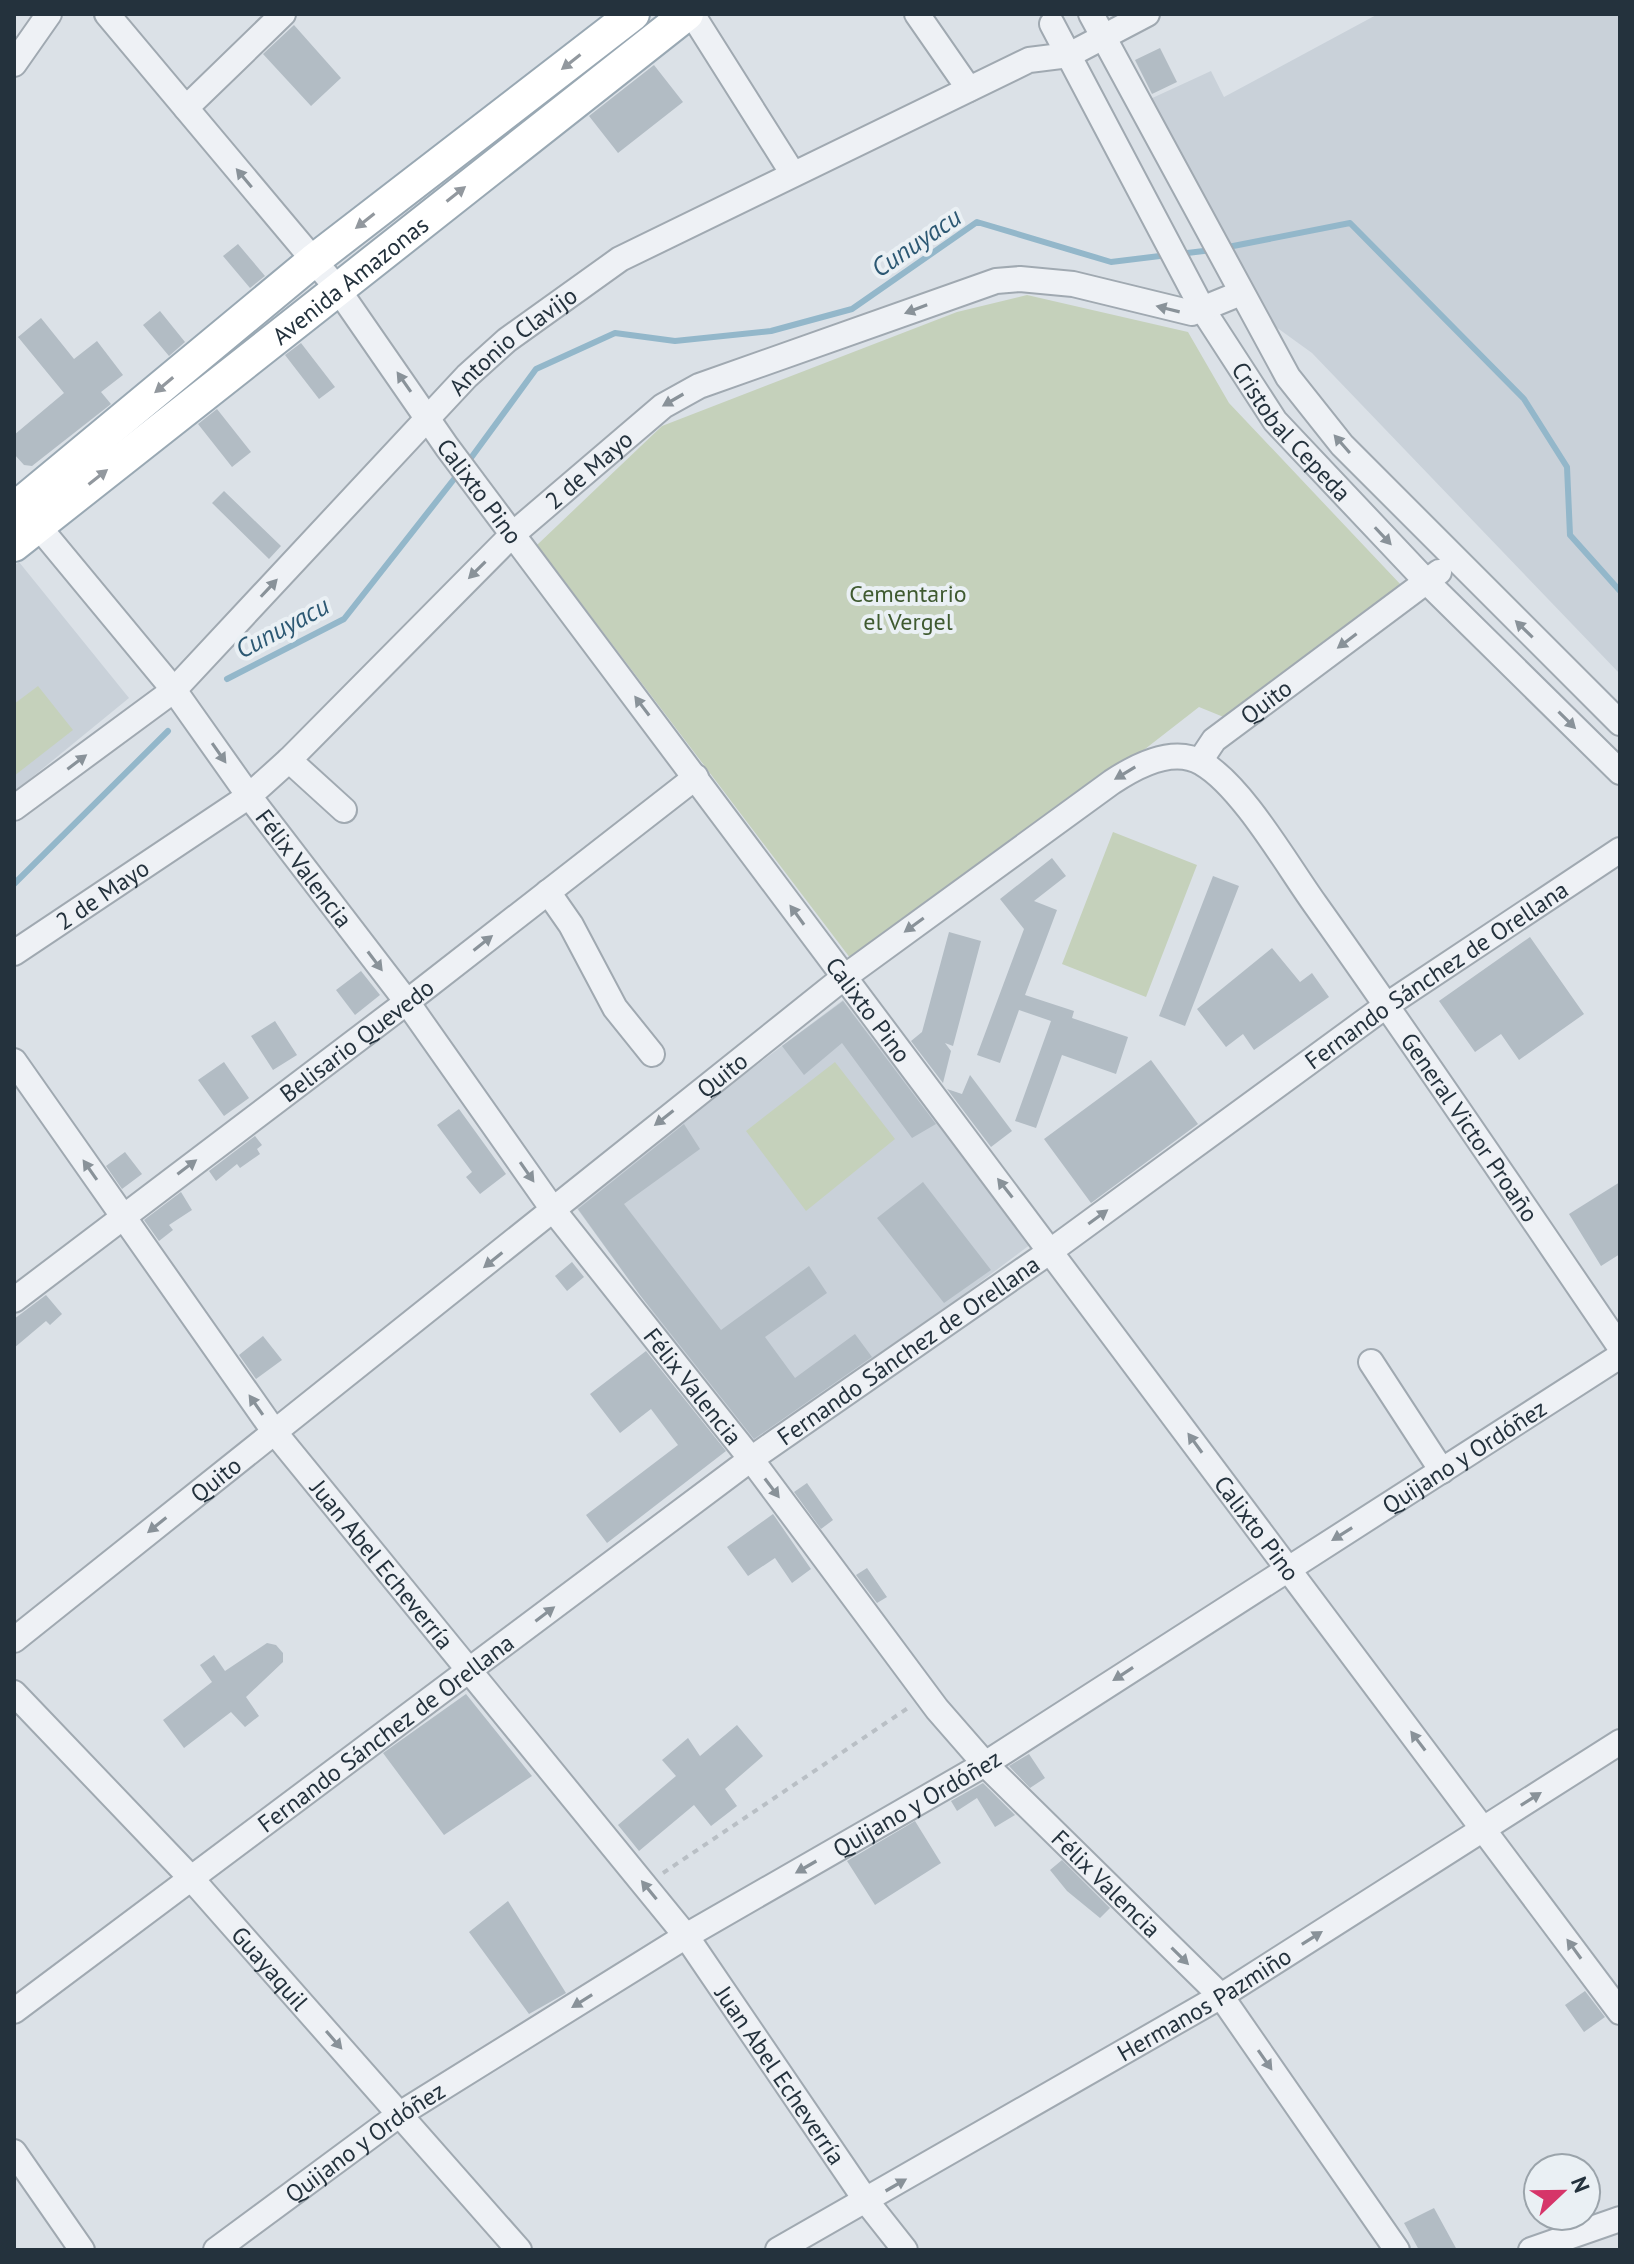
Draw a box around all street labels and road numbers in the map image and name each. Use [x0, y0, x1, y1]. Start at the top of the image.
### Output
street label: Avenida Amazonas [266, 209, 434, 351]
street label: Antonio Clavijo [442, 279, 583, 402]
street label: Cristobal Cepeda [1225, 356, 1358, 508]
street label: 2 de Mayo [538, 423, 639, 516]
street label: Calixto Pino [430, 432, 530, 550]
street label: Quito [1234, 672, 1298, 731]
street label: Félix Valencia [249, 803, 360, 934]
street label: 2 de Mayo [50, 852, 155, 936]
street label: Fernando Sánchez de Orellana [1298, 874, 1574, 1076]
street label: Calixto Pino [819, 951, 918, 1068]
street label: Belisario Quevedo [273, 971, 440, 1109]
street label: General Victor Proaño [1394, 1026, 1546, 1228]
street label: Quito [690, 1045, 754, 1104]
street label: Fernando Sánchez de Orellana [771, 1248, 1045, 1452]
street label: Félix Valencia [637, 1321, 749, 1451]
street label: Quijano y Ordóñez [1376, 1392, 1552, 1520]
street label: Quito [184, 1449, 247, 1509]
street label: Calixto Pino [1208, 1469, 1307, 1587]
street label: Juan Abel Echeverría [303, 1472, 461, 1655]
street label: Fernando Sánchez de Orellana [251, 1627, 520, 1839]
street label: Quijano y Ordóñez [827, 1742, 1007, 1864]
street label: Félix Valencia [1045, 1823, 1168, 1944]
street label: Guayaquil [225, 1920, 316, 2017]
street label: Hermanos Pazmiño [1111, 1940, 1297, 2068]
street label: Juan Abel Echeverría [708, 1979, 852, 2170]
street label: Quijano y Ordóñez [279, 2075, 450, 2209]

